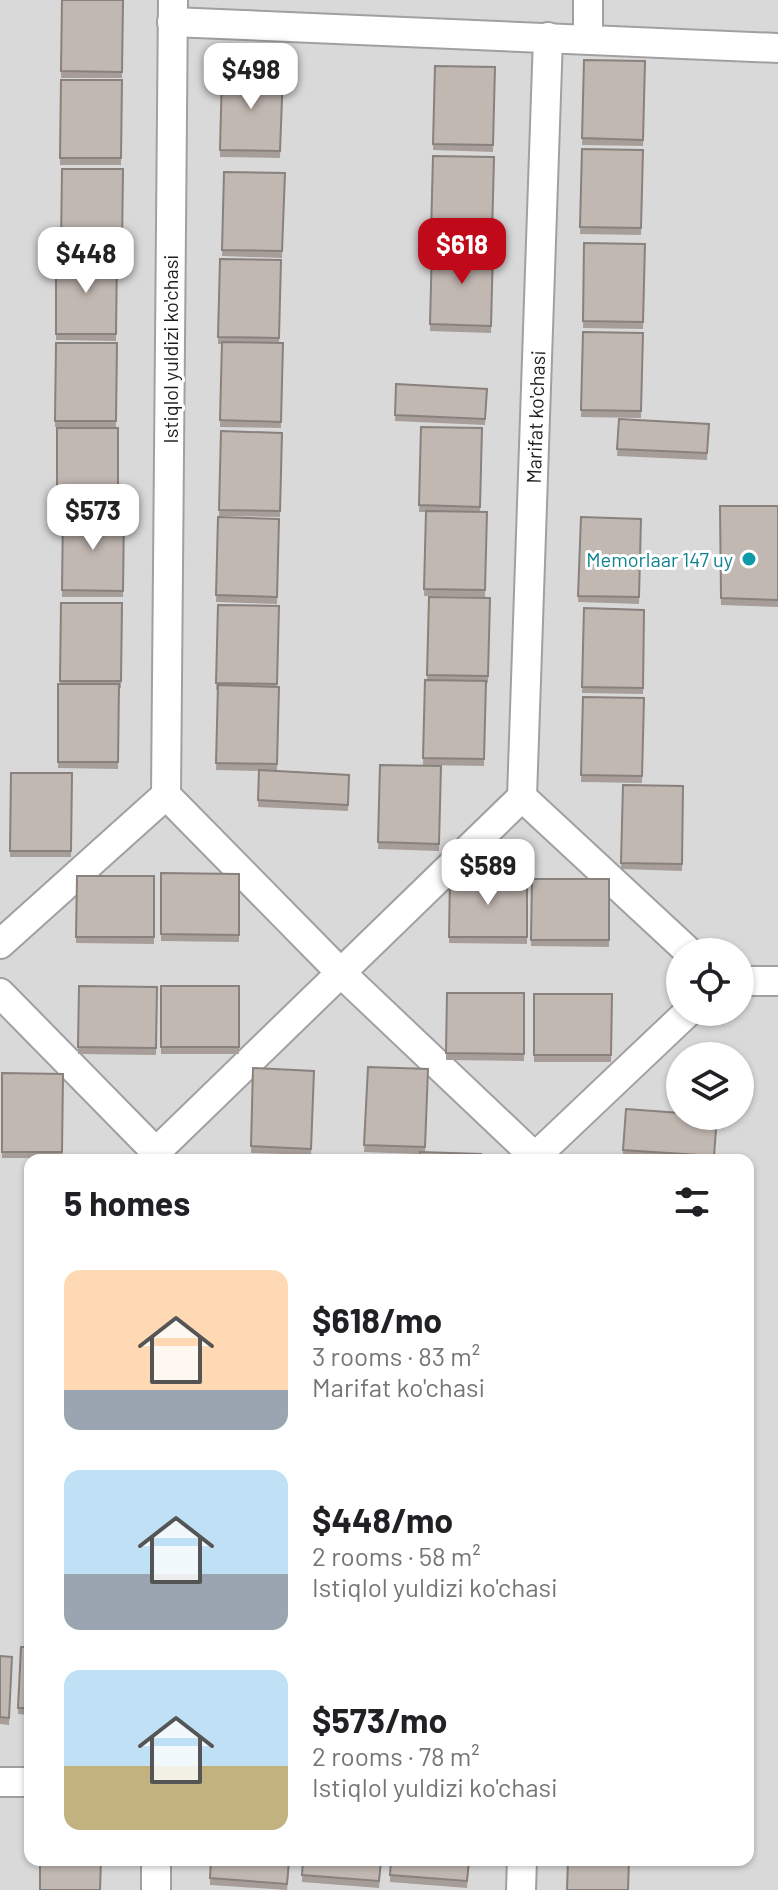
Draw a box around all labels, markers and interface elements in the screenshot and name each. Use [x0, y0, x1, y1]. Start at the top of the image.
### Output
pin: $498 [204, 43, 298, 111]
text: $498 [222, 53, 280, 84]
pin: $618 [415, 218, 509, 286]
pin: $448 [39, 227, 133, 295]
text: $618 [436, 228, 488, 259]
text: $448 [56, 237, 116, 268]
street label: Istiqlol yuldizi ko'chasi [158, 255, 182, 443]
street label: Marifat ko'chasi [521, 350, 549, 484]
pin: $573 [46, 484, 140, 552]
text: $573 [65, 494, 121, 525]
place label: Memorlaar 147 uy [586, 547, 733, 571]
marker: Memorlaar 147 uy [740, 550, 758, 568]
pin: $589 [441, 839, 535, 907]
text: $589 [460, 849, 516, 880]
map controls [666, 938, 754, 1130]
button: locate [666, 938, 754, 1026]
button: layers [666, 1042, 754, 1130]
icon: filters [670, 1180, 714, 1224]
text: 5 homes [64, 1182, 190, 1223]
text: $618/mo [312, 1299, 442, 1340]
icon: home [128, 1302, 224, 1398]
text: 3 rooms · 83 m² [312, 1340, 480, 1371]
text: Marifat ko'chasi [312, 1371, 485, 1402]
text: $448/mo [312, 1499, 453, 1540]
icon: home [128, 1502, 224, 1598]
text: 2 rooms · 58 m² [312, 1540, 481, 1571]
text: Istiqlol yuldizi ko'chasi [312, 1571, 558, 1602]
text: $573/mo [312, 1699, 447, 1740]
icon: home [128, 1702, 224, 1798]
text: 2 rooms · 78 m² [312, 1740, 480, 1771]
text: Istiqlol yuldizi ko'chasi [312, 1771, 558, 1802]

